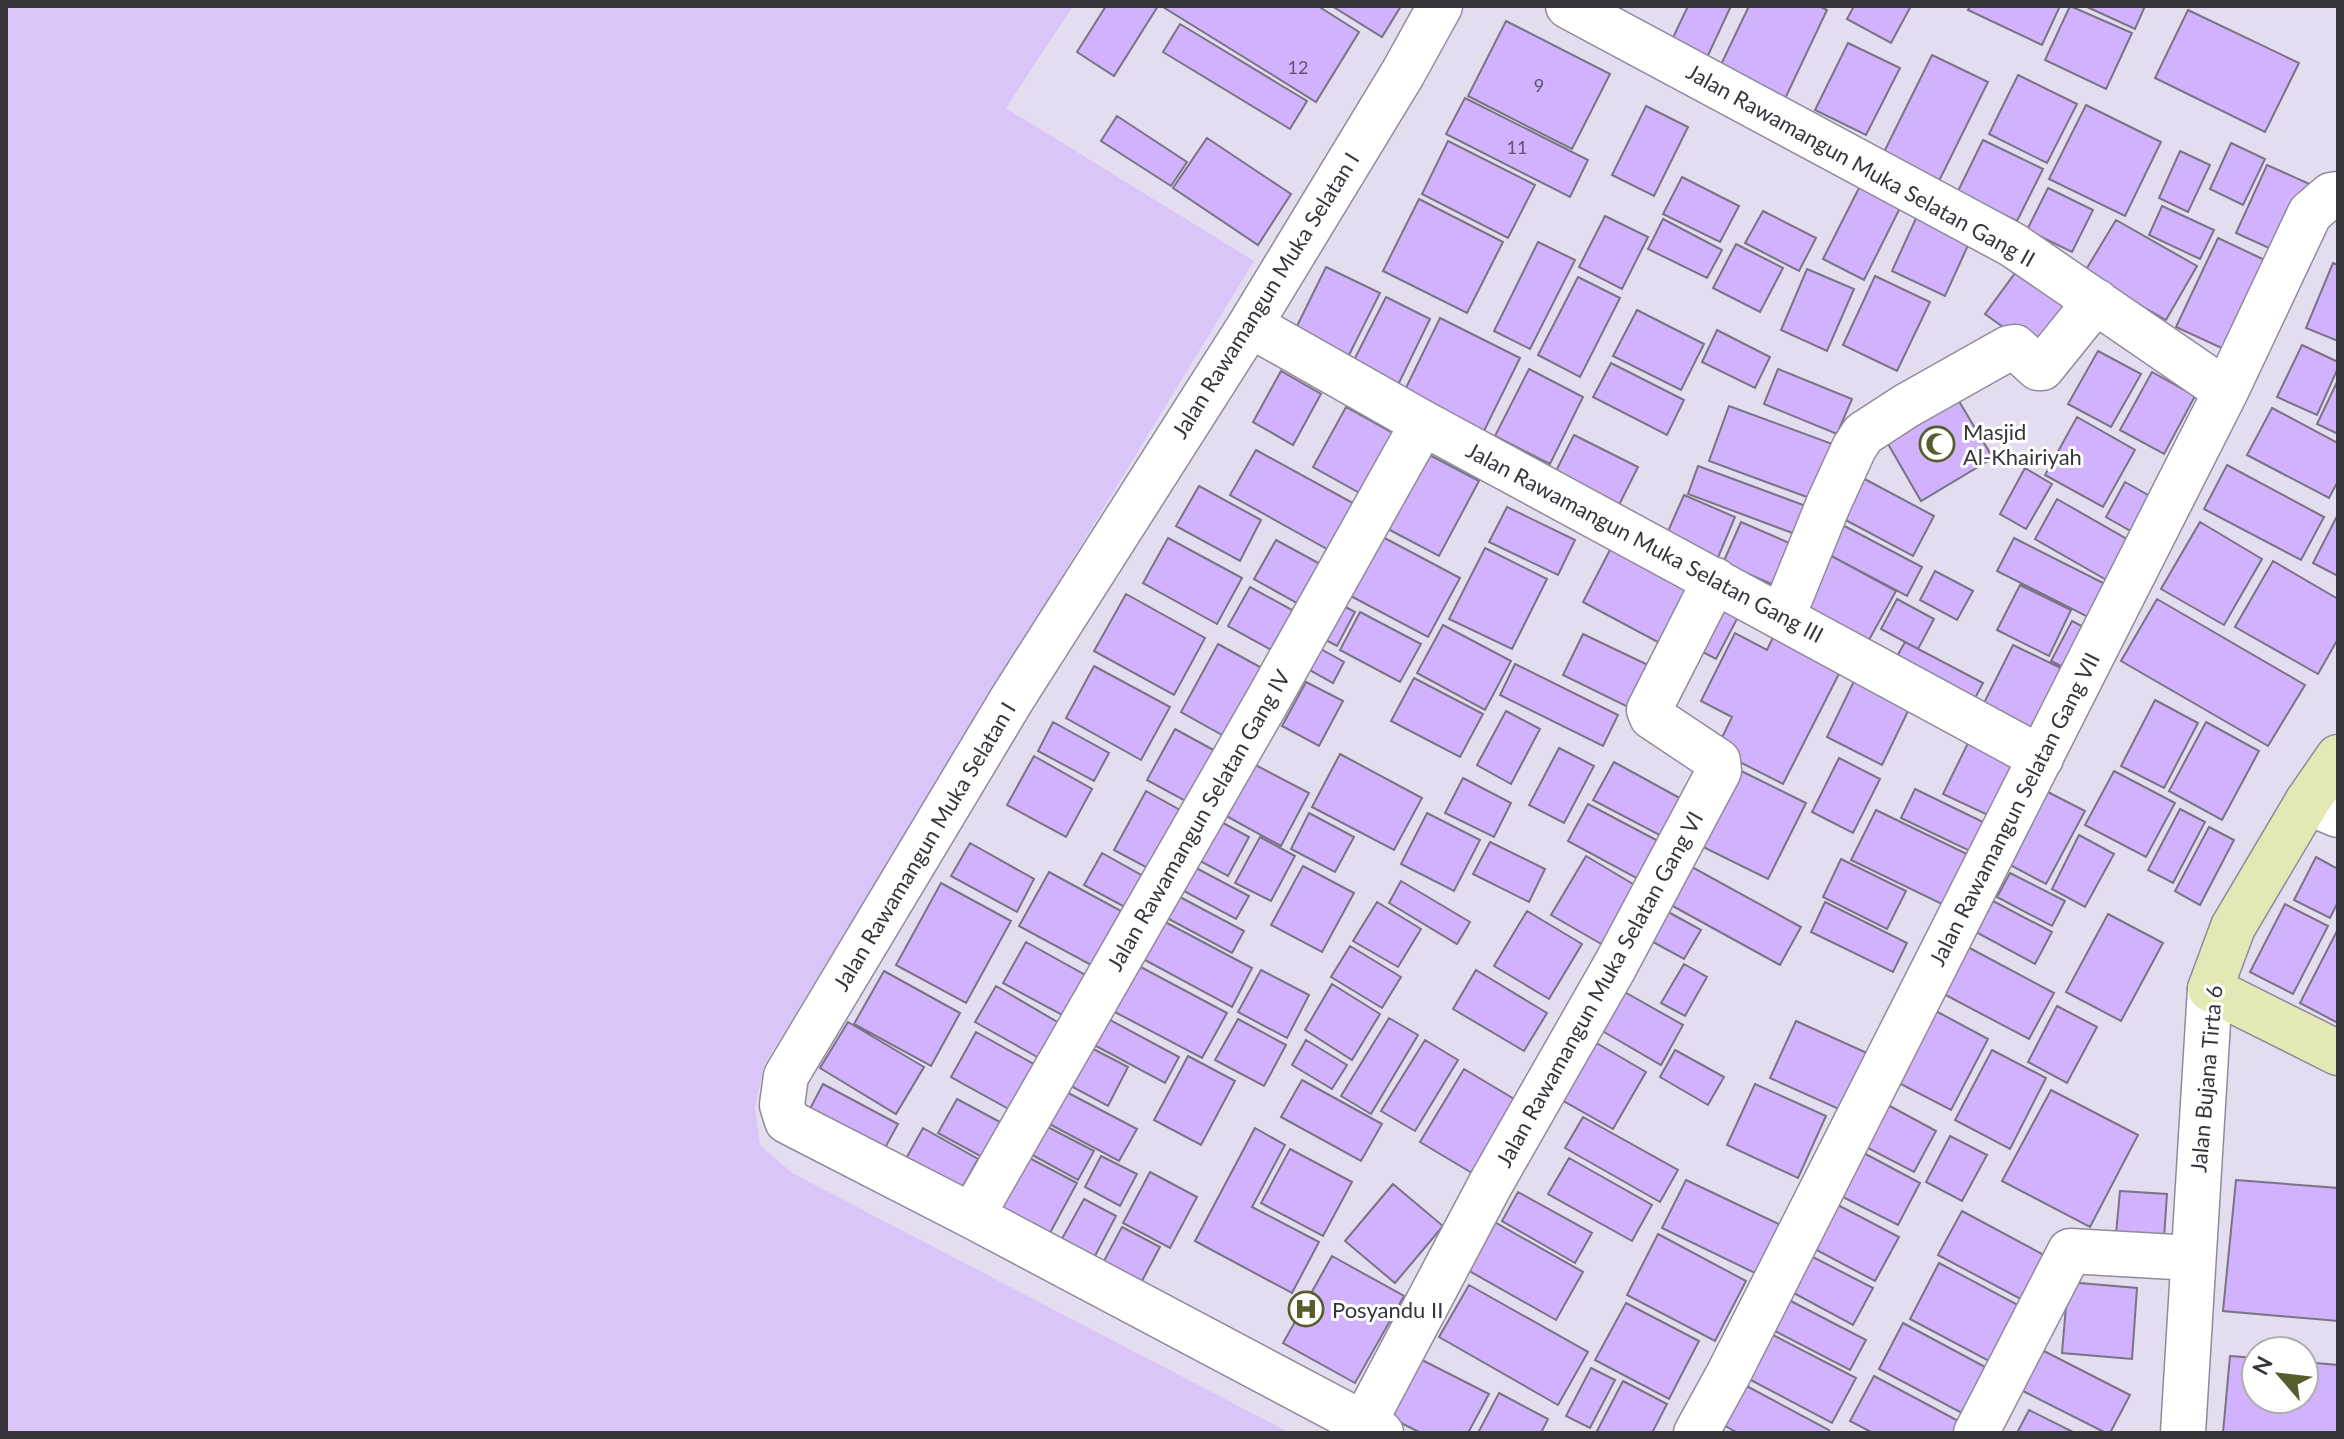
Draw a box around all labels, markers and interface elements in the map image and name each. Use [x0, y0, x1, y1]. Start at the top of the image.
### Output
house number: 12 [1288, 56, 1308, 78]
street label: Jalan Rawamangun Muka Selatan Gang II [1682, 58, 2040, 272]
house number: 9 [1534, 74, 1544, 96]
house number: 11 [1507, 136, 1527, 158]
street label: Jalan Rawamangun Muka Selatan I [1166, 147, 1364, 443]
place label: Masjid Al-Khairiyah [1963, 418, 2082, 470]
mosque icon: Masjid Al-Khairiyah [1918, 425, 1956, 463]
street label: Jalan Rawamangun Muka Selatan Gang III [1462, 436, 1828, 648]
street label: Jalan Rawamangun Selatan Gang VII [1923, 648, 2105, 970]
street label: Jalan Rawamangun Selatan Gang IV [1101, 665, 1295, 975]
street label: Jalan Rawamangun Muka Selatan I [827, 697, 1021, 995]
street label: Jalan Rawamangun Muka Selatan Gang VI [1490, 807, 1708, 1171]
street label: Jalan Bujana Tirta 6 [2184, 984, 2228, 1174]
hospital icon: Posyandu II [1287, 1290, 1325, 1328]
place label: Posyandu II [1332, 1296, 1443, 1323]
north arrow [2240, 1335, 2320, 1415]
text: N [2246, 1352, 2278, 1379]

